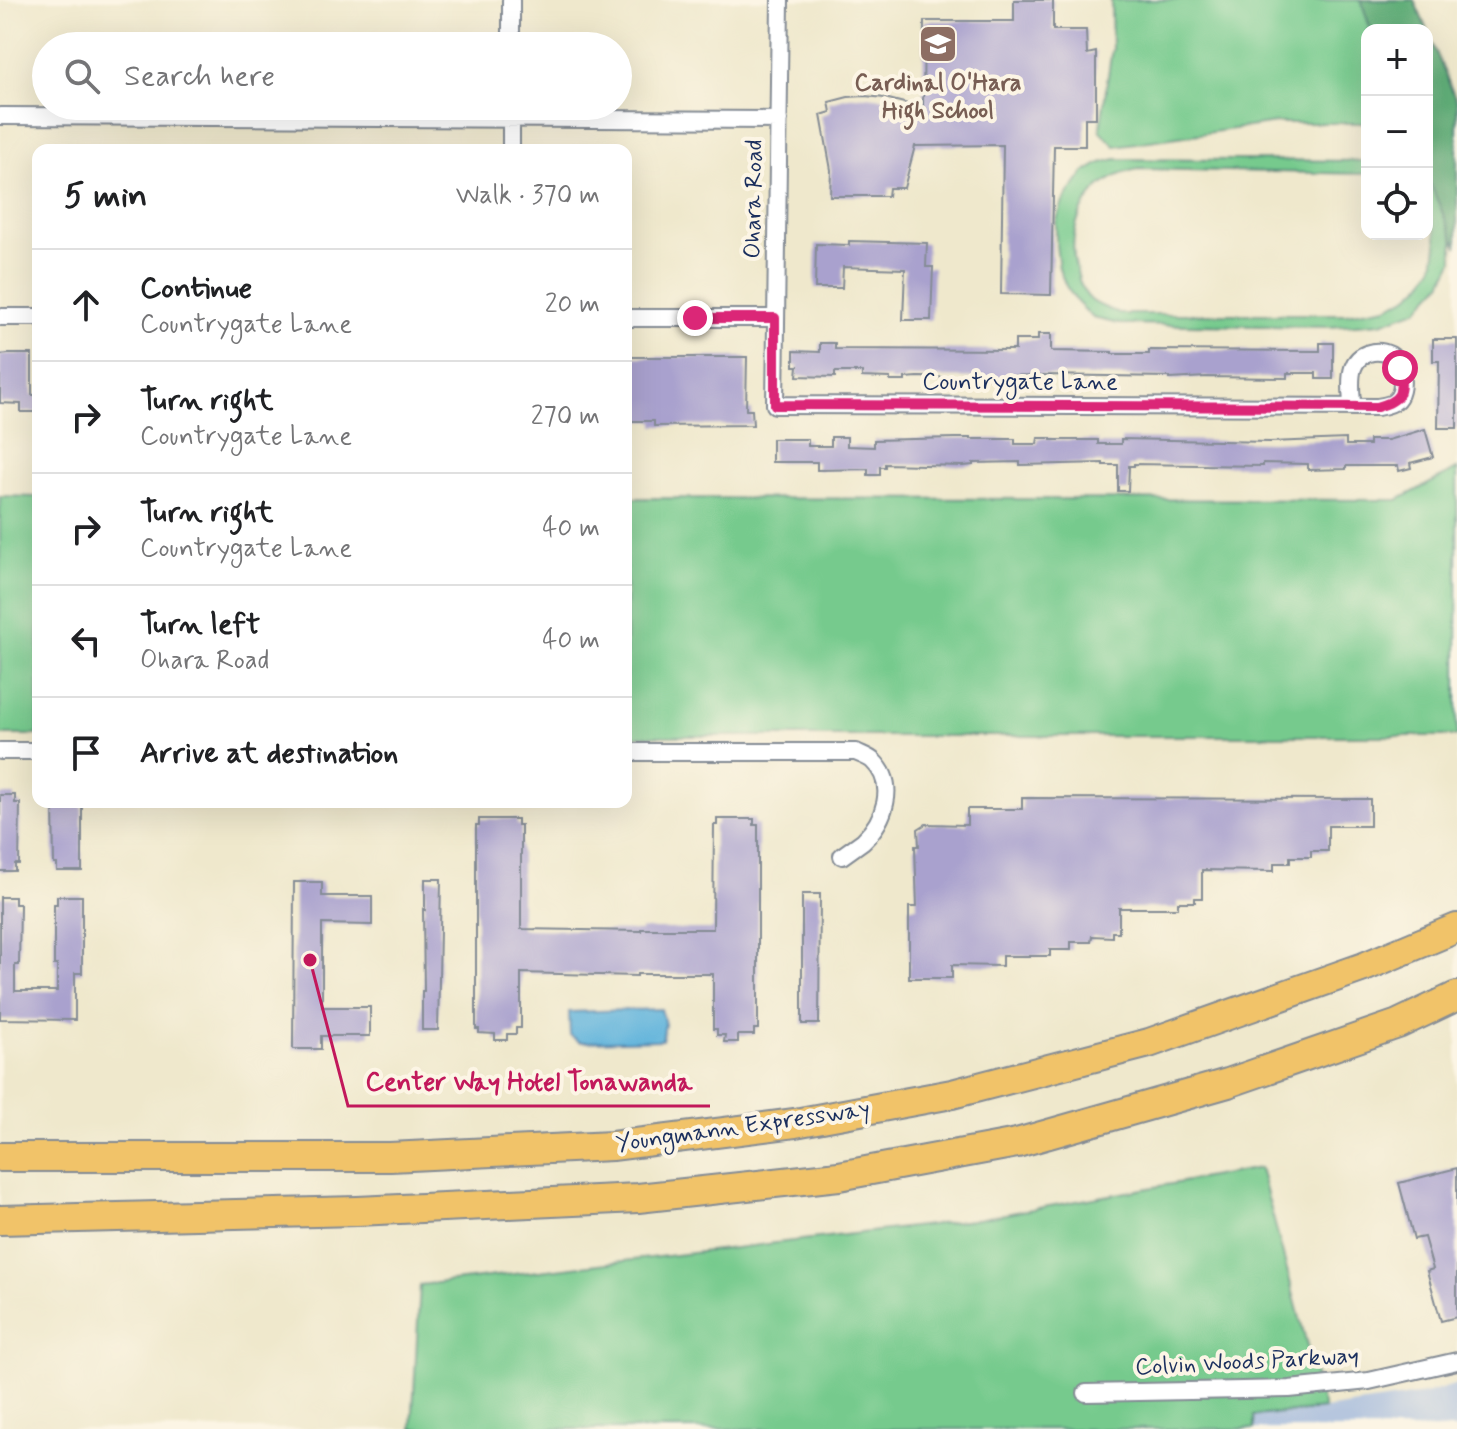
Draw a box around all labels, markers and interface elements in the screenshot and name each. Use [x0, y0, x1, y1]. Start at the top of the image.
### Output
school or university icon: Cardinal O'Hara High School [917, 23, 959, 65]
map controls [1361, 24, 1433, 240]
button: + [1361, 24, 1433, 96]
search box [32, 32, 632, 120]
icon: search [60, 54, 104, 98]
text: Search here [124, 57, 275, 96]
place label: Cardinal O'Hara High School [855, 68, 1022, 130]
button: − [1361, 96, 1433, 168]
street label: Ohara Road [737, 139, 771, 259]
button: locate [1361, 168, 1433, 240]
text: 5 min [64, 174, 147, 219]
text: Walk · 370 m [456, 179, 600, 213]
text: Continue [140, 269, 252, 308]
icon: ahead [64, 283, 108, 327]
text: 20 m [545, 288, 600, 322]
route end [677, 300, 713, 336]
text: Countrygate Lane [140, 308, 352, 342]
route start [1382, 350, 1418, 386]
street label: Countrygate Lane [922, 367, 1118, 400]
text: Turn right [140, 381, 273, 420]
icon: right [64, 395, 108, 439]
text: 270 m [531, 400, 600, 434]
text: Countrygate Lane [140, 420, 352, 454]
text: Turn right [140, 493, 273, 532]
icon: right [64, 507, 108, 551]
text: 40 m [542, 512, 600, 546]
text: Countrygate Lane [140, 532, 352, 566]
text: Turn left [140, 605, 260, 644]
icon: left [64, 619, 108, 663]
text: 40 m [542, 624, 600, 658]
text: Ohara Road [140, 644, 269, 678]
icon: arrive [64, 731, 108, 775]
text: Arrive at destination [140, 734, 398, 773]
callout: Center Way Hotel Tonawanda [348, 1056, 710, 1106]
text: Center Way Hotel Tonawanda [366, 1066, 694, 1100]
street label: Youngmann Expressway [614, 1094, 872, 1162]
street label: Colvin Woods Parkway [1134, 1341, 1360, 1383]

